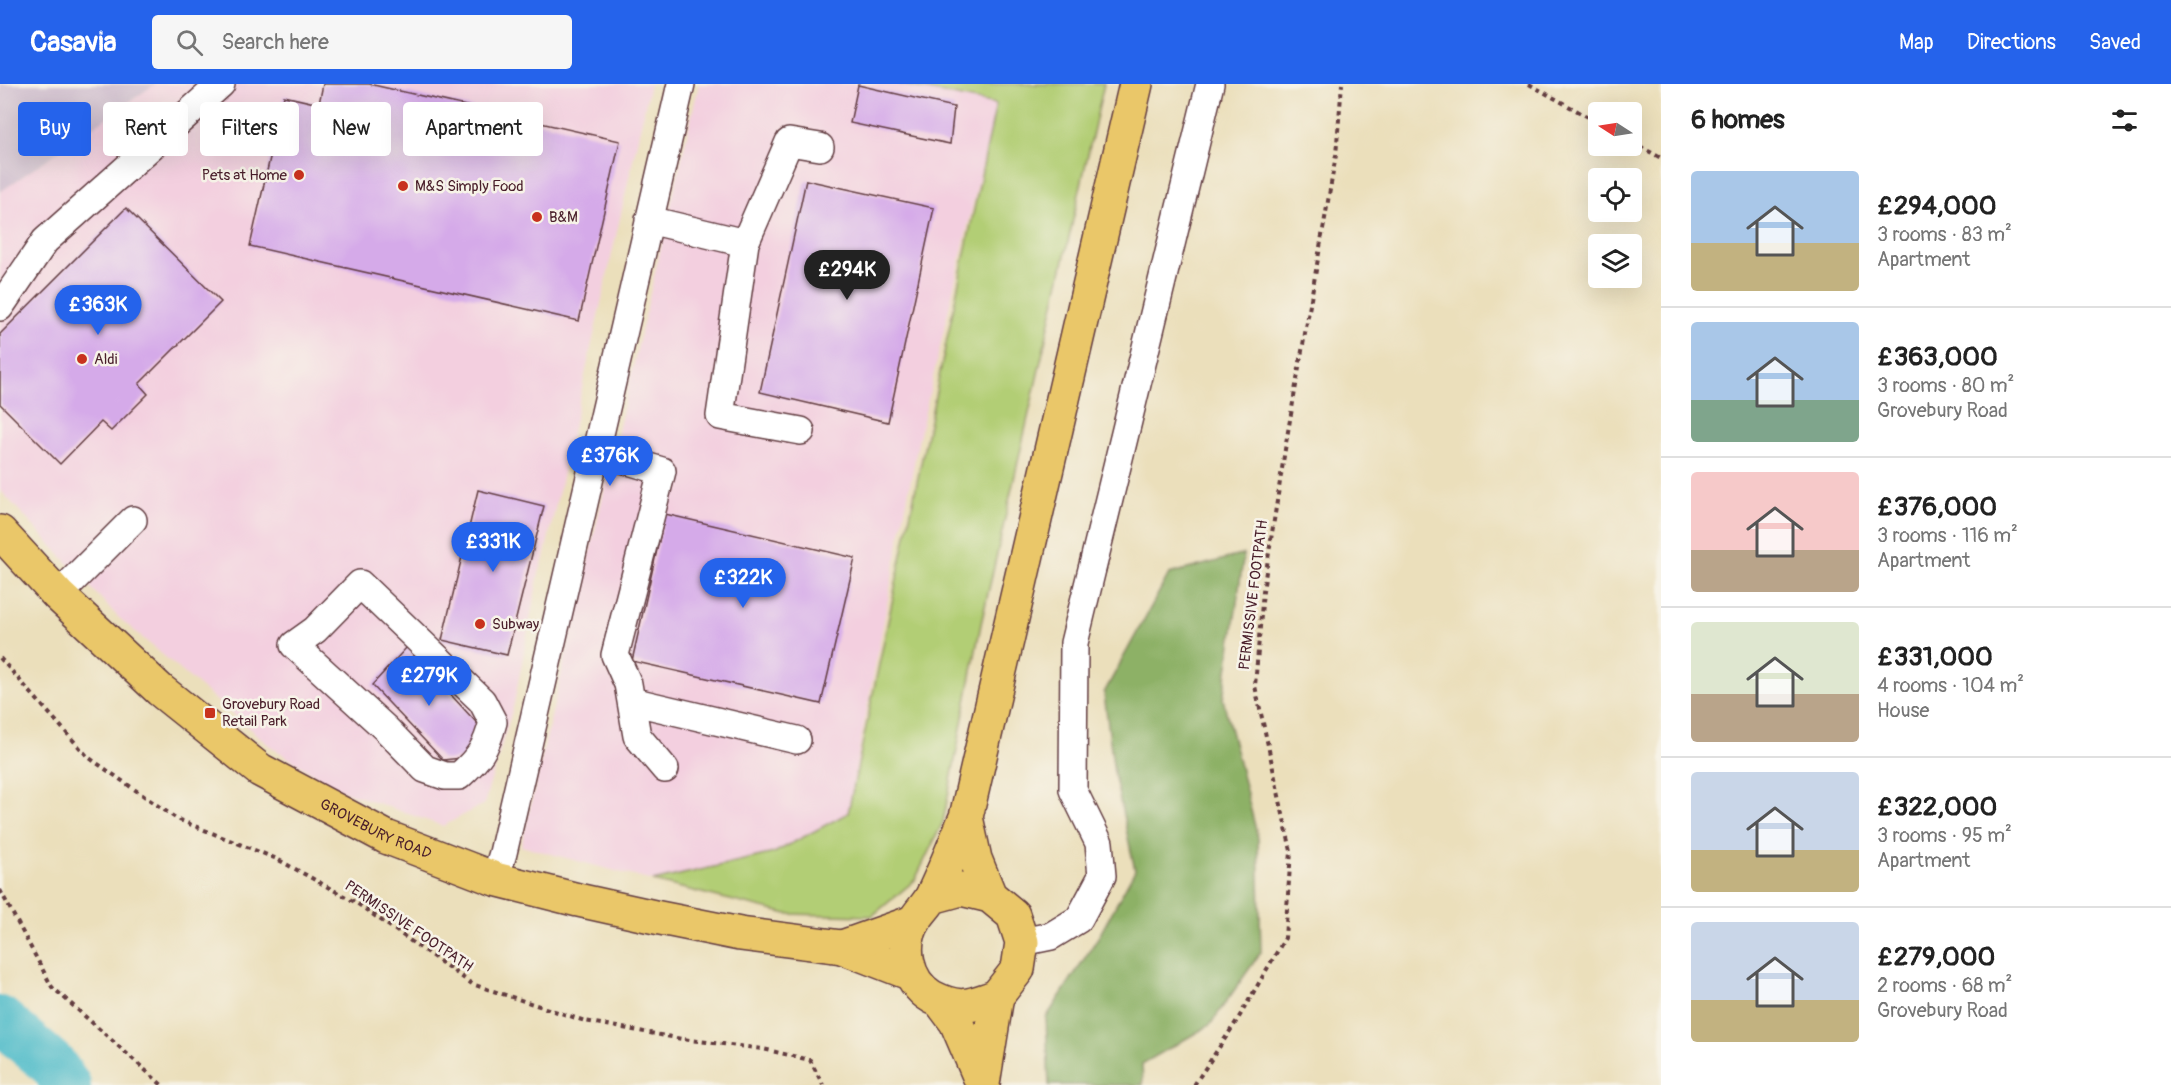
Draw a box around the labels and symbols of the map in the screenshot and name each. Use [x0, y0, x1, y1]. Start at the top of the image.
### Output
north arrow [1588, 102, 1642, 156]
place label: Pets at Home [202, 166, 288, 185]
marker: Pets at Home [292, 168, 306, 182]
place label: M&S Simply Food [415, 177, 524, 196]
marker: M&S Simply Food [396, 179, 410, 193]
place label: B&M [549, 208, 578, 227]
marker: B&M [530, 210, 544, 224]
pin: £294K [805, 250, 889, 301]
pin: £363K [56, 285, 140, 336]
place label: Aldi [94, 350, 118, 369]
marker: Aldi [75, 352, 89, 366]
pin: £376K [568, 436, 652, 487]
street label: PERMISSIVE FOOTPATH [1235, 519, 1272, 671]
pin: £331K [451, 522, 535, 573]
pin: £322K [701, 558, 785, 609]
place label: Subway [492, 615, 540, 634]
marker: Subway [473, 617, 487, 631]
pin: £279K [387, 656, 471, 707]
place label: Grovebury Road Retail Park [222, 695, 320, 731]
marker: Grovebury Road Retail Park [203, 706, 217, 720]
street label: GROVEBURY ROAD [316, 795, 434, 864]
street label: PERMISSIVE FOOTPATH [341, 876, 477, 976]

